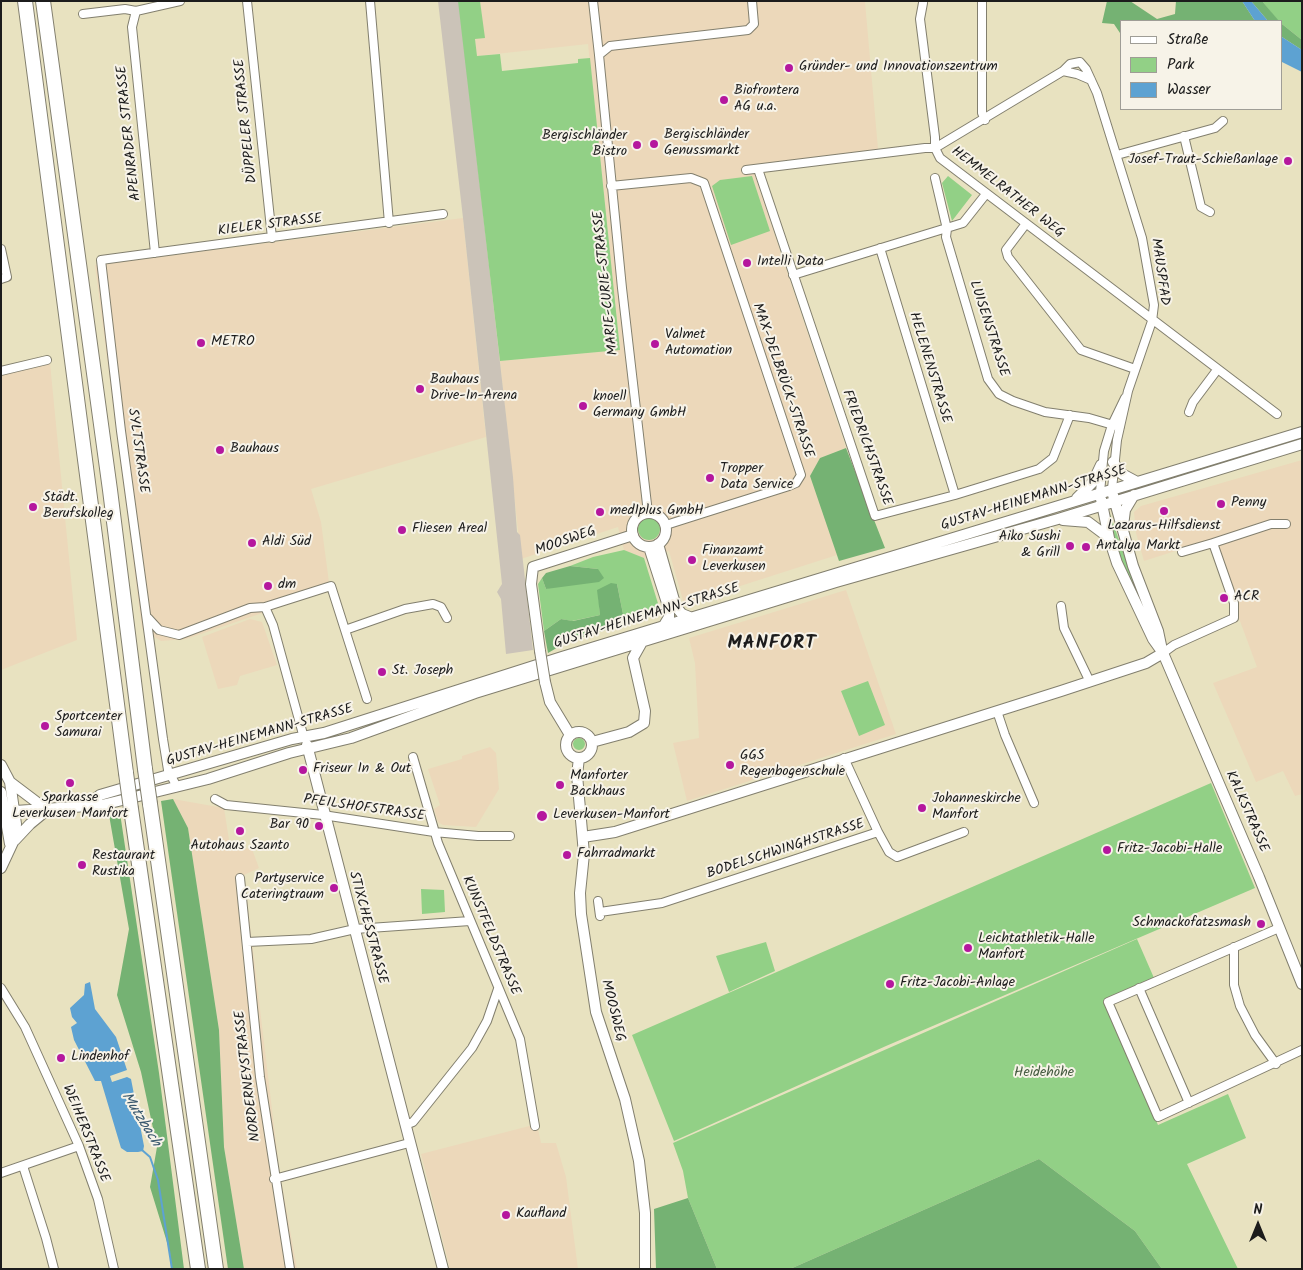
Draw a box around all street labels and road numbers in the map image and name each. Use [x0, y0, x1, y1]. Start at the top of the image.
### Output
street label: DÜPPELER STRASSE [232, 58, 262, 184]
street label: APENRADER STRASSE [115, 64, 145, 202]
street label: HEMMELRATHER WEG [947, 144, 1067, 242]
street label: MARIE-CURIE-STRASSE [591, 210, 623, 356]
street label: KIELER STRASSE [217, 211, 323, 241]
street label: MAUSPFAD [1146, 237, 1172, 307]
street label: LUISENSTRASSE [965, 279, 1011, 379]
street label: MAX-DELBRÜCK-STRASSE [748, 301, 816, 461]
street label: HELENENSTRASSE [904, 310, 954, 426]
street label: FRIEDRICHSTRASSE [837, 388, 895, 508]
street label: SYLTSTRASSE [123, 408, 151, 494]
street label: GUSTAV-HEINEMANN-STRASSE [939, 463, 1129, 535]
street label: MOOSWEG [533, 524, 599, 560]
street label: GUSTAV-HEINEMANN-STRASSE [552, 581, 742, 653]
street label: GUSTAV-HEINEMANN-STRASSE [165, 701, 355, 771]
street label: KALKSTRASSE [1221, 769, 1271, 855]
street label: PFEILSHOFSTRASSE [302, 792, 426, 826]
street label: BODELSCHWINGHSTRASSE [705, 817, 867, 883]
street label: STIXCHESSTRASSE [344, 870, 390, 986]
street label: KUNSTFELDSTRASSE [457, 874, 523, 998]
street label: MOOSWEG [596, 978, 628, 1044]
street label: NORDERNEYSTRASSE [233, 1009, 265, 1143]
street label: WEIHERSTRASSE [58, 1083, 112, 1185]

